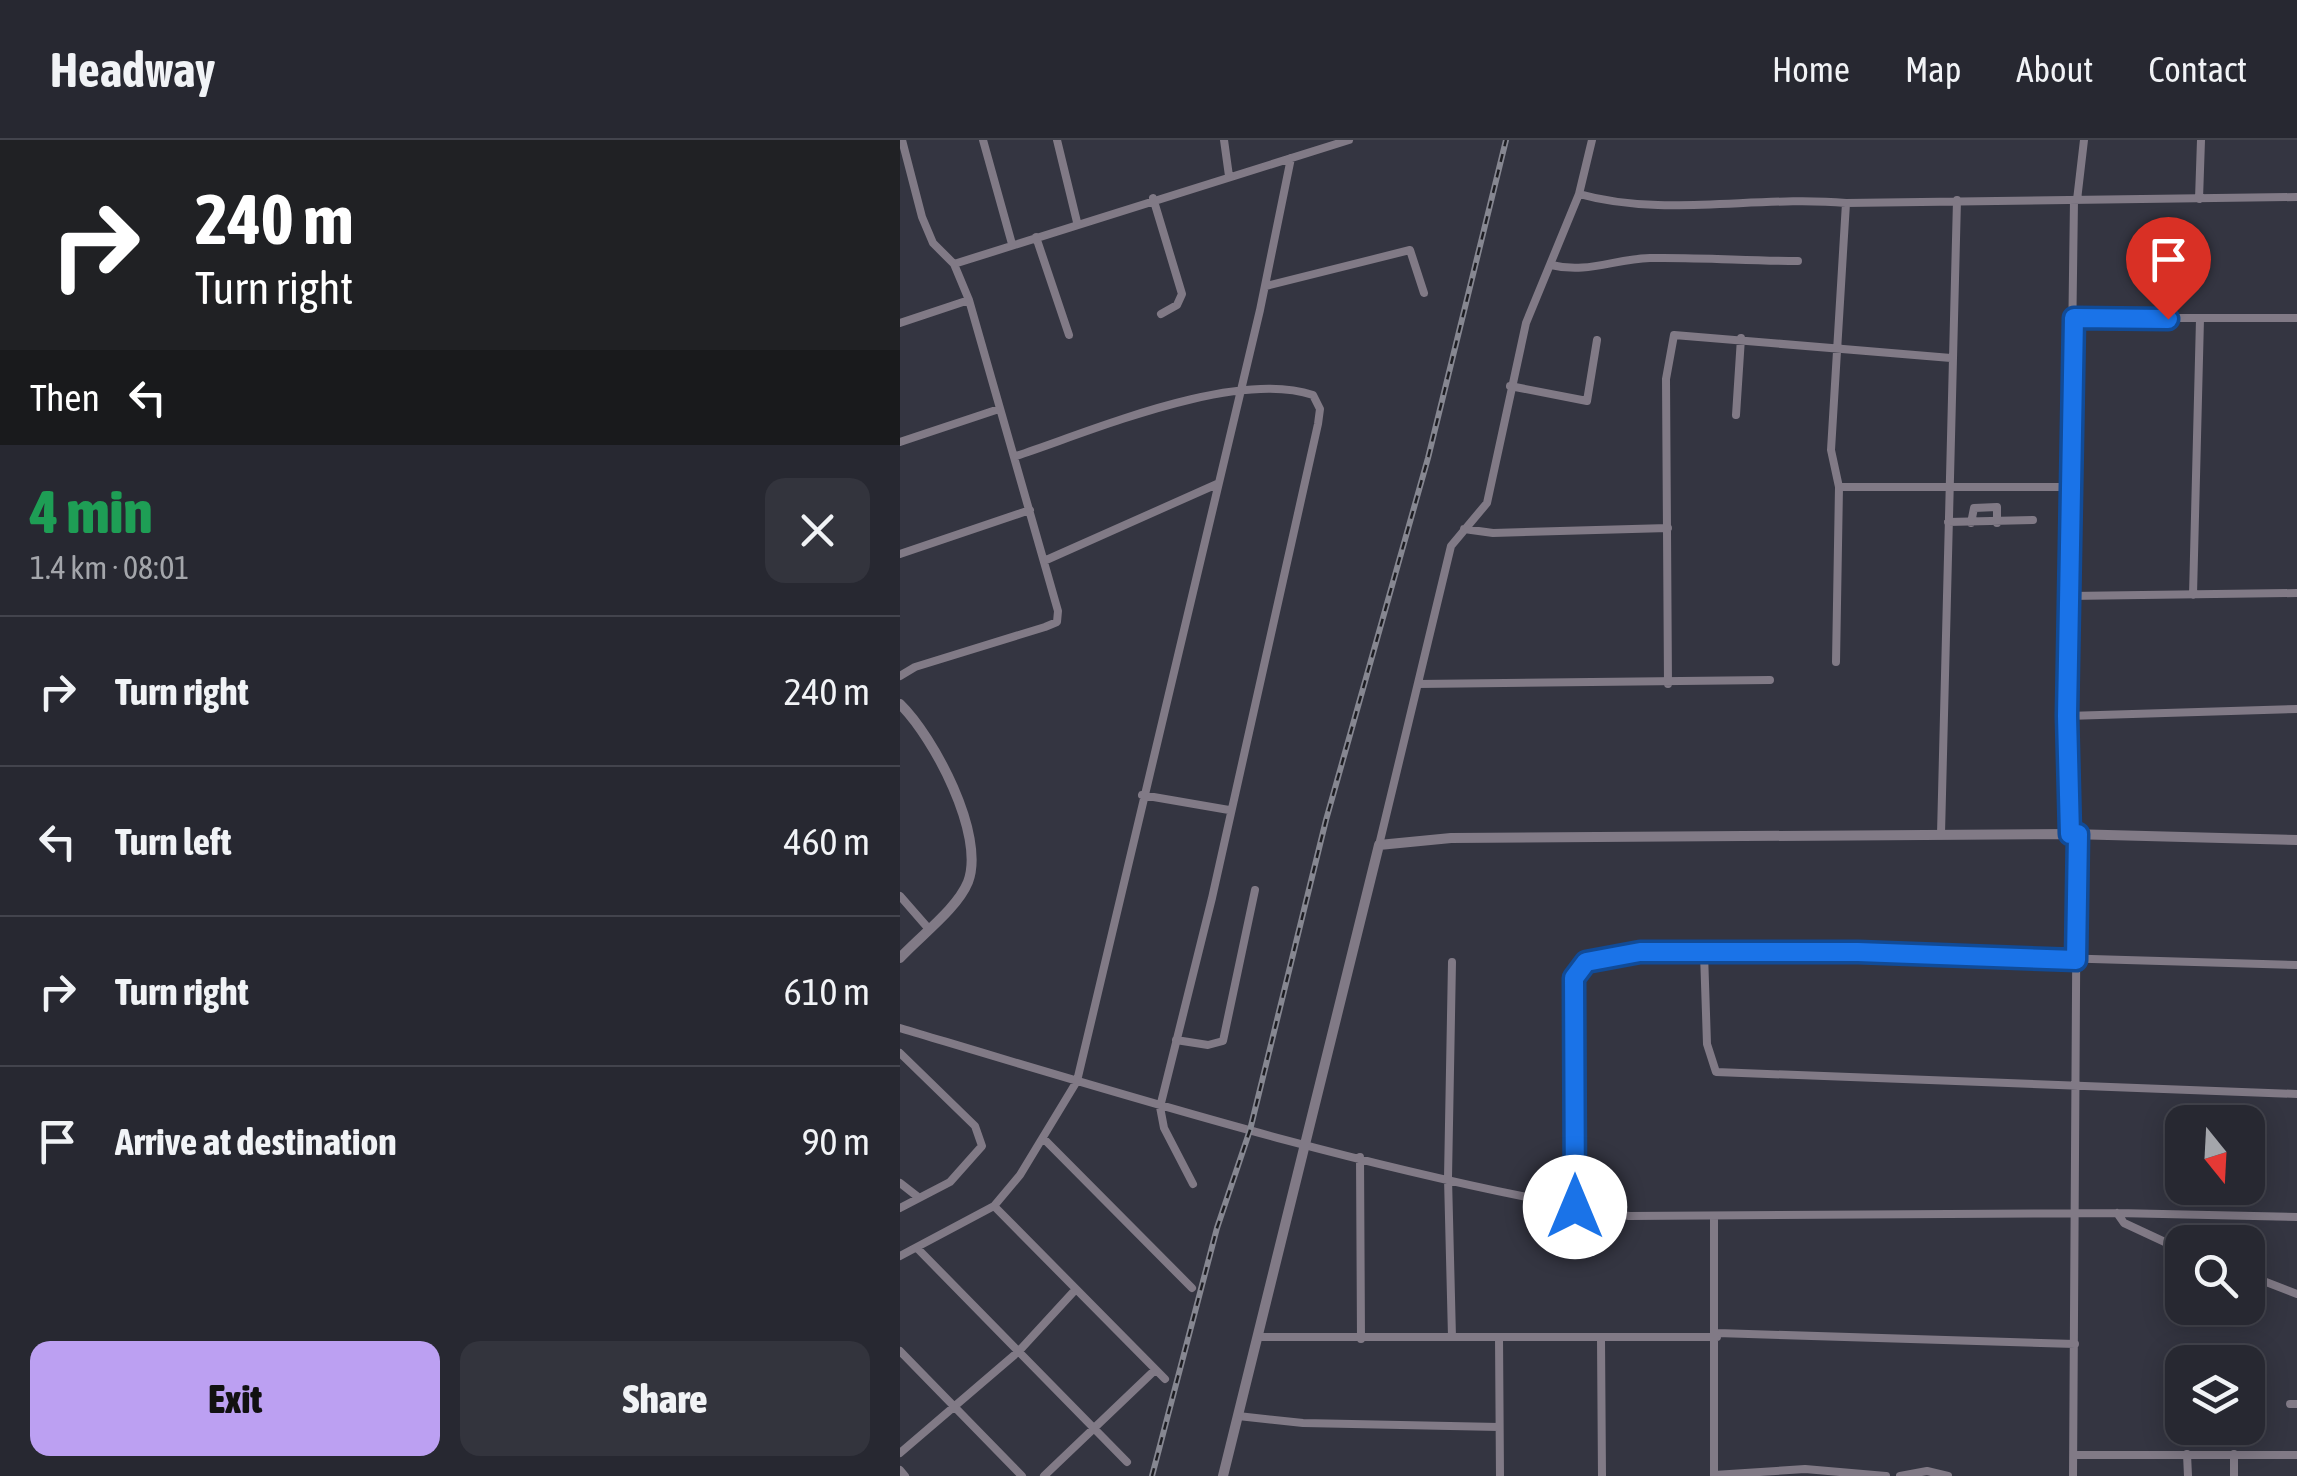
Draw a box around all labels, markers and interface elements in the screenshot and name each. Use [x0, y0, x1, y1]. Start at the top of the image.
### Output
text: Headway [50, 42, 215, 97]
text: Home [1772, 49, 1850, 89]
text: Map [1905, 49, 1961, 89]
text: About [2016, 49, 2093, 89]
text: Contact [2148, 49, 2247, 89]
text: 240 m [195, 179, 354, 259]
icon: right [30, 180, 160, 310]
pin [2126, 217, 2211, 320]
icon: arrive [2141, 232, 2196, 287]
text: Turn right [195, 262, 353, 314]
icon: left [120, 370, 175, 425]
text: Then [30, 376, 100, 419]
text: 4 min [30, 477, 153, 546]
button: close [765, 478, 870, 583]
text: 1.4 km · 08:01 [30, 549, 189, 586]
icon: right [30, 664, 85, 719]
text: Turn right [115, 670, 249, 713]
text: 240 m [784, 670, 870, 713]
icon: left [30, 814, 85, 869]
text: Turn left [115, 820, 231, 863]
text: 460 m [784, 820, 870, 863]
icon: right [30, 964, 85, 1019]
text: Turn right [115, 970, 249, 1013]
text: 610 m [784, 970, 870, 1013]
north arrow [2165, 1105, 2265, 1205]
map controls [2165, 1105, 2265, 1445]
icon: arrive [30, 1114, 85, 1169]
text: Arrive at destination [115, 1120, 397, 1163]
text: 90 m [802, 1120, 870, 1163]
position arrow [1523, 1155, 1627, 1259]
button: search [2165, 1225, 2265, 1325]
button: Exit [30, 1341, 440, 1456]
button: Share [460, 1341, 870, 1456]
button: layers [2165, 1345, 2265, 1445]

